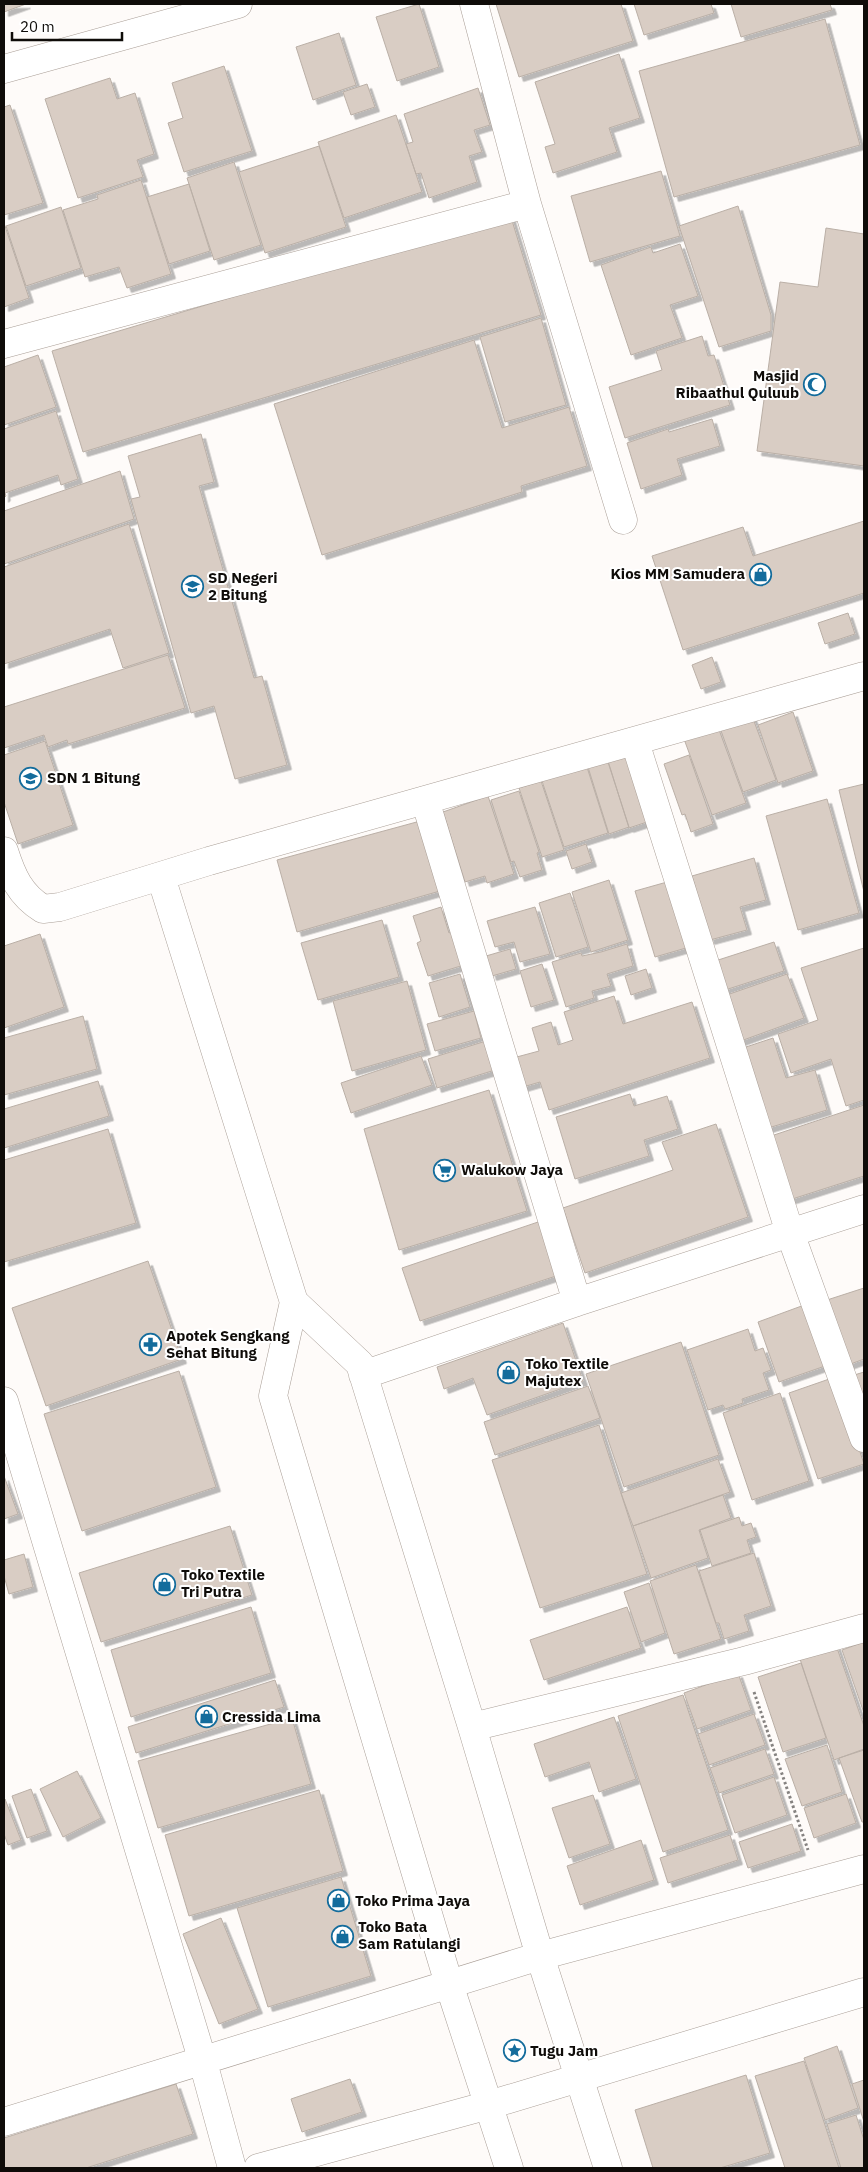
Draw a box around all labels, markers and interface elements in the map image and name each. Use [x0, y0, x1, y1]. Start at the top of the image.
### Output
scale bar [12, 10, 122, 42]
text: 20 m [20, 17, 55, 36]
place label: Masjid Ribaathul Quluub [676, 366, 799, 402]
mosque icon: Masjid Ribaathul Quluub [803, 373, 827, 397]
shop icon: Kios MM Samudera [749, 562, 773, 586]
place label: Kios MM Samudera [610, 564, 745, 583]
place label: SD Negeri 2 Bitung [208, 568, 278, 604]
school or university icon: SD Negeri 2 Bitung [180, 575, 204, 599]
school or university icon: SDN 1 Bitung [19, 766, 43, 790]
place label: SDN 1 Bitung [47, 768, 141, 787]
supermarket icon: Walukow Jaya [433, 1158, 457, 1182]
place label: Walukow Jaya [461, 1160, 563, 1179]
place label: Apotek Sengkang Sehat Bitung [166, 1326, 290, 1362]
pharmacy icon: Apotek Sengkang Sehat Bitung [138, 1333, 162, 1357]
place label: Toko Textile Majutex [525, 1354, 609, 1390]
shop icon: Toko Textile Majutex [497, 1361, 521, 1385]
place label: Toko Textile Tri Putra [181, 1565, 265, 1601]
shop icon: Toko Textile Tri Putra [153, 1572, 177, 1596]
shop icon: Cressida Lima [194, 1705, 218, 1729]
place label: Cressida Lima [222, 1707, 321, 1726]
shop icon: Toko Prima Jaya [327, 1889, 351, 1913]
place label: Toko Prima Jaya [355, 1891, 471, 1910]
place label: Toko Bata Sam Ratulangi [358, 1917, 461, 1953]
shop icon: Toko Bata Sam Ratulangi [330, 1924, 354, 1948]
place icon: Tugu Jam [502, 2039, 526, 2063]
place label: Tugu Jam [530, 2041, 598, 2060]

